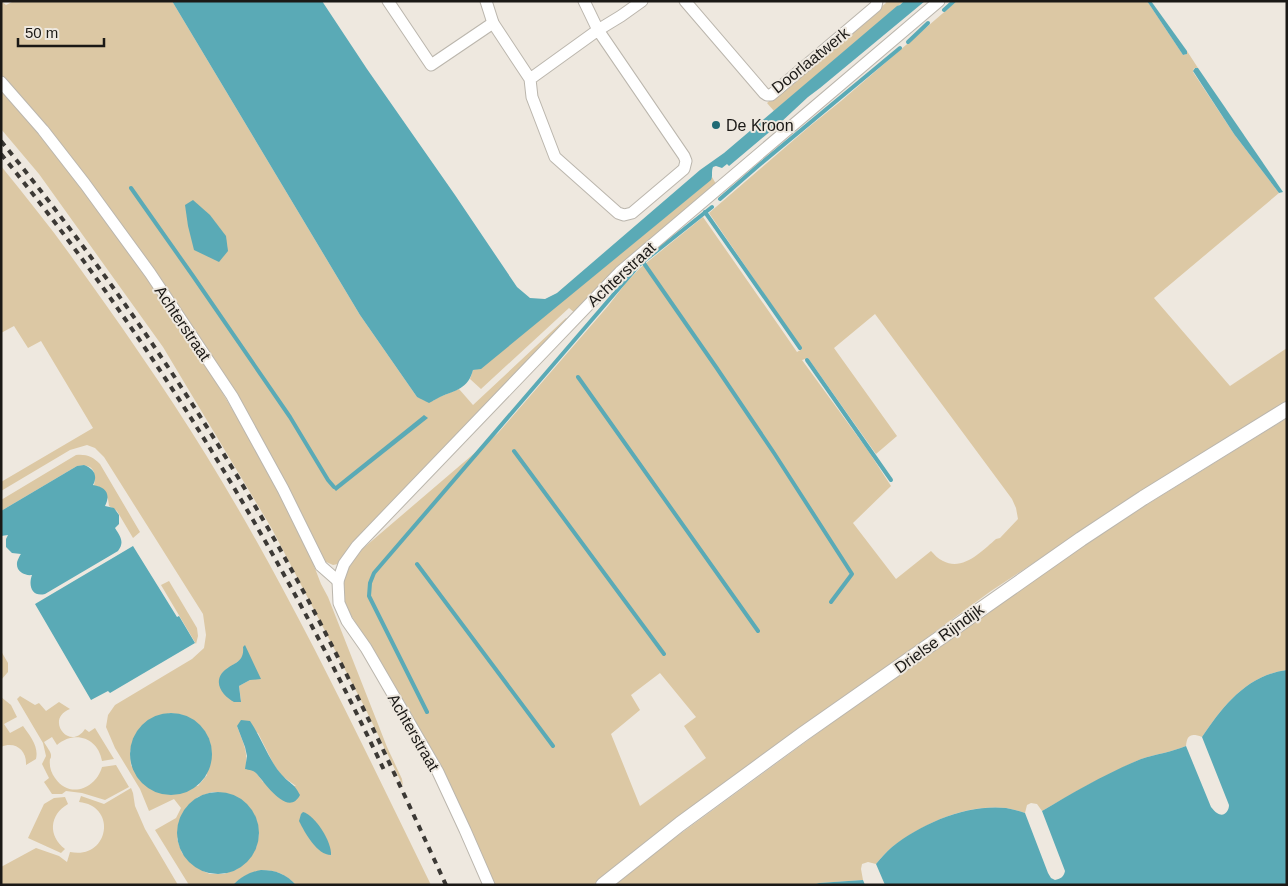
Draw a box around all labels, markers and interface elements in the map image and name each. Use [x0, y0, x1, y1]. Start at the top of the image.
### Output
scale bar [18, 15, 104, 47]
street label: Doorlaatwerk [768, 23, 853, 97]
text: 50 m [25, 24, 58, 41]
place label: De Kroon [726, 117, 794, 134]
marker: De Kroon [710, 119, 722, 131]
street label: Achterstraat [584, 238, 659, 310]
street label: Achterstraat [151, 283, 214, 364]
street label: Drielse Rijndijk [891, 600, 988, 676]
street label: Achterstraat [385, 691, 443, 774]

